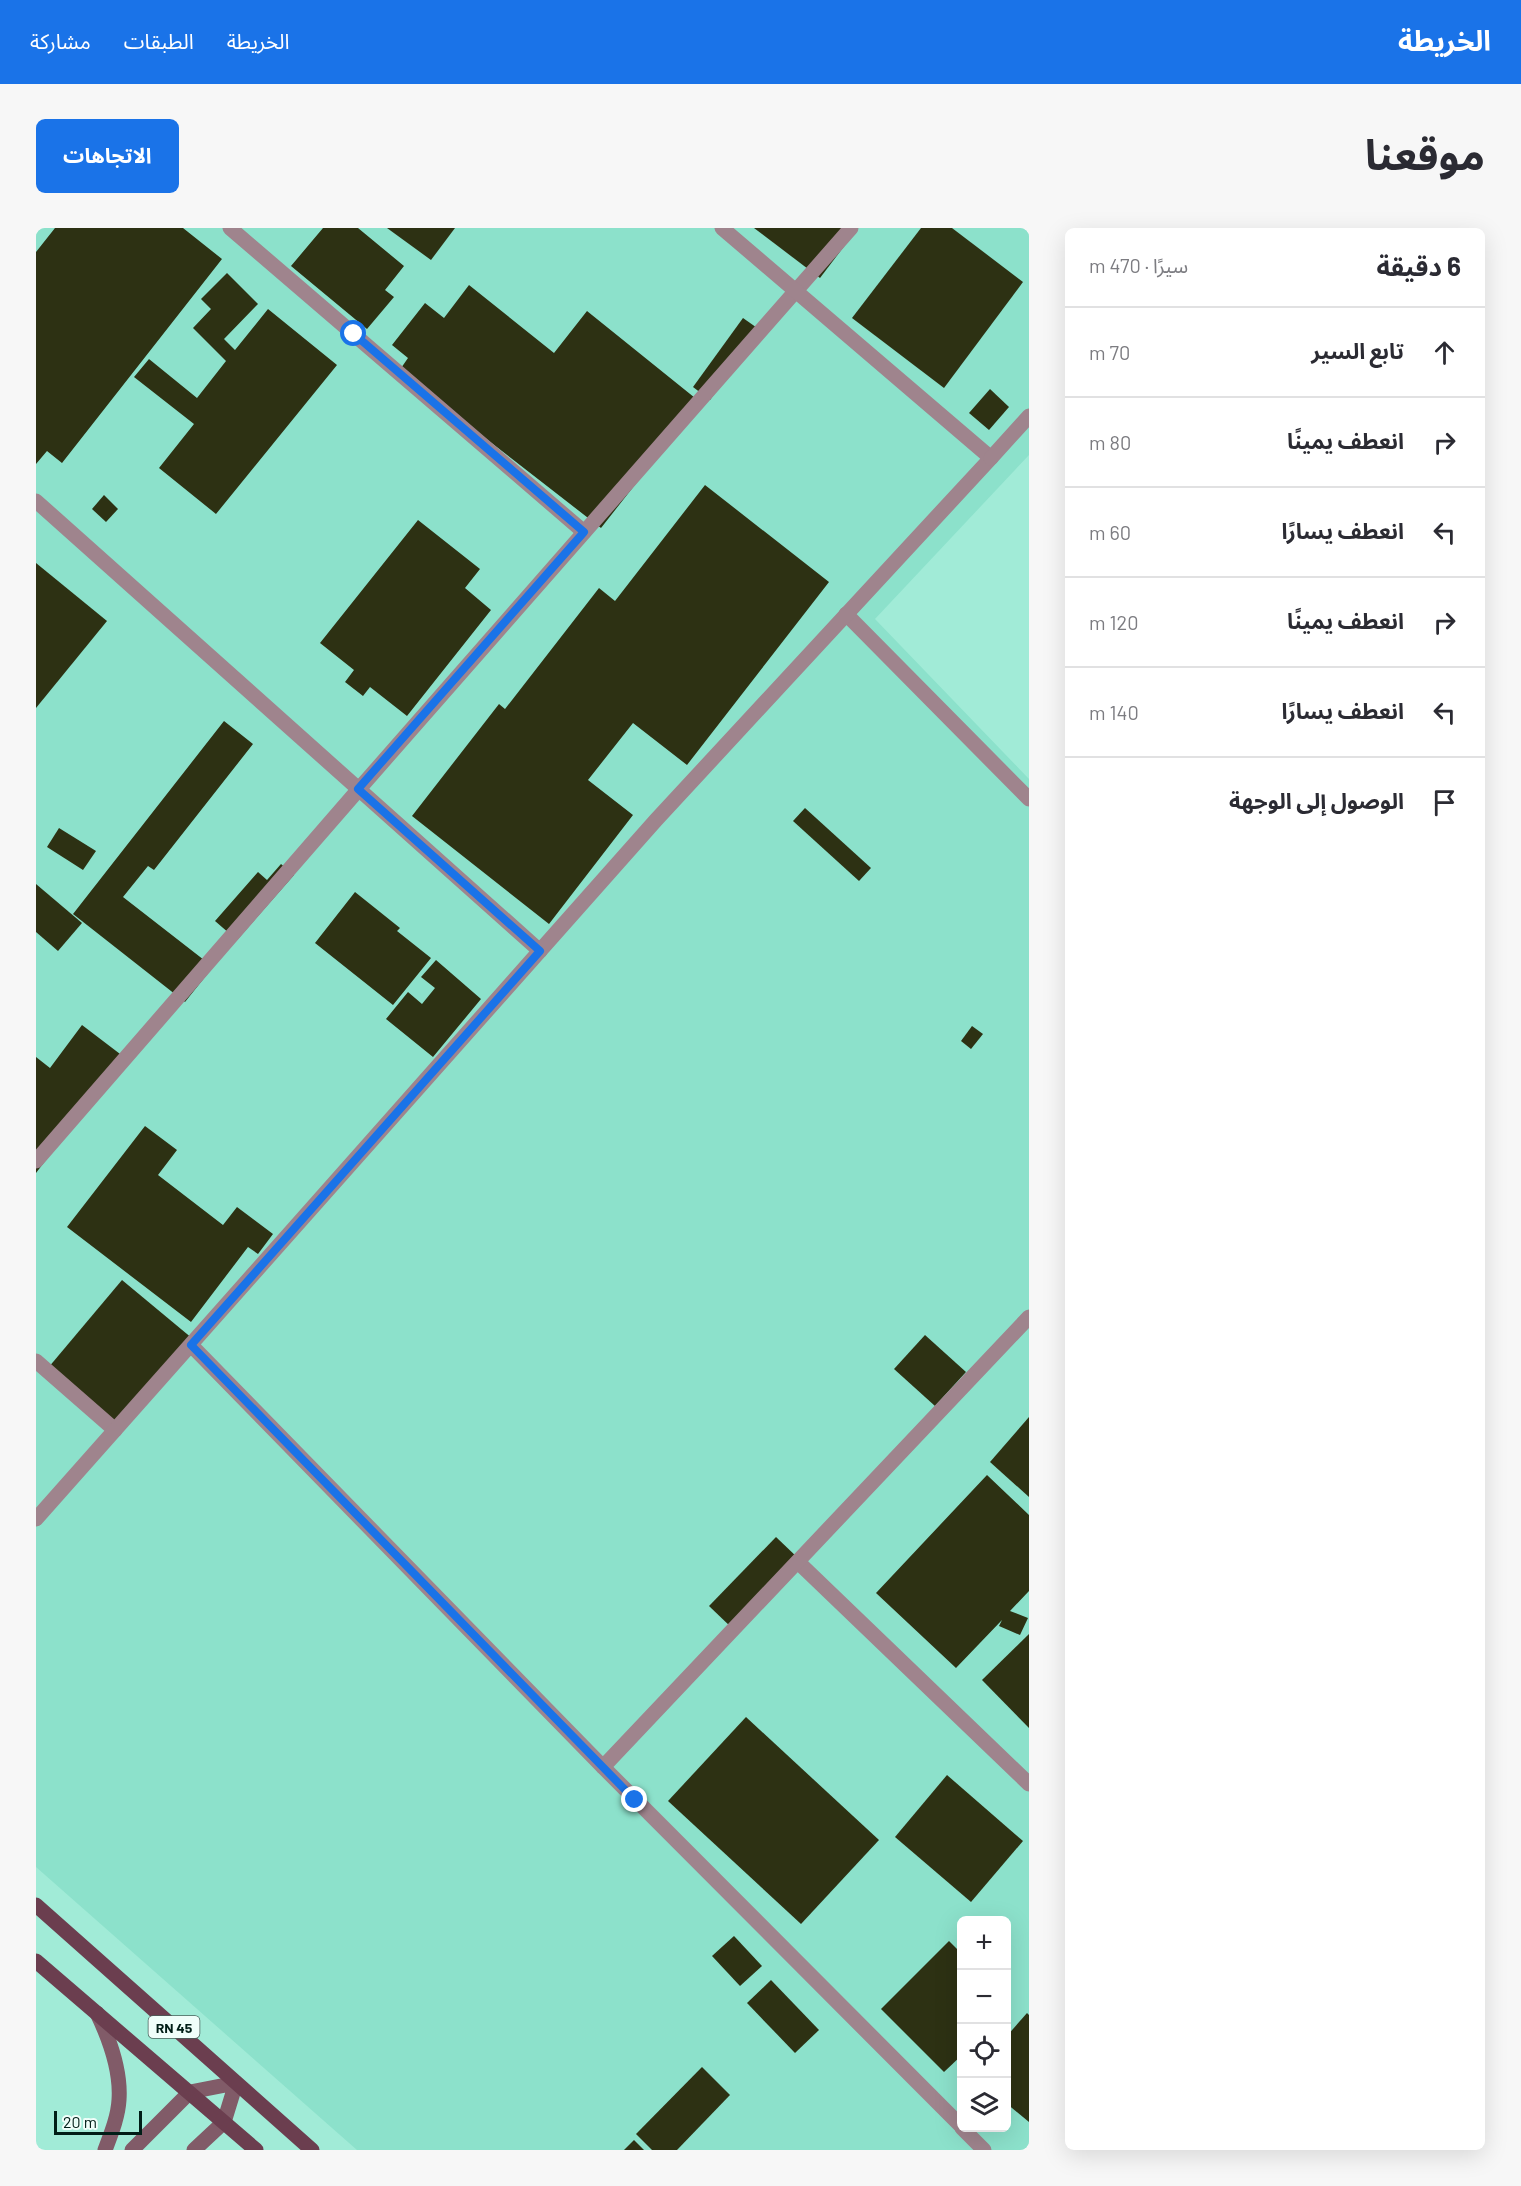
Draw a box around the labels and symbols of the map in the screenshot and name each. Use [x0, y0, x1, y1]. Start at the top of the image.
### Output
route start [340, 320, 366, 346]
route end [621, 1786, 647, 1812]
road number: RN 45 [148, 2016, 200, 2038]
scale bar [54, 2108, 142, 2136]

